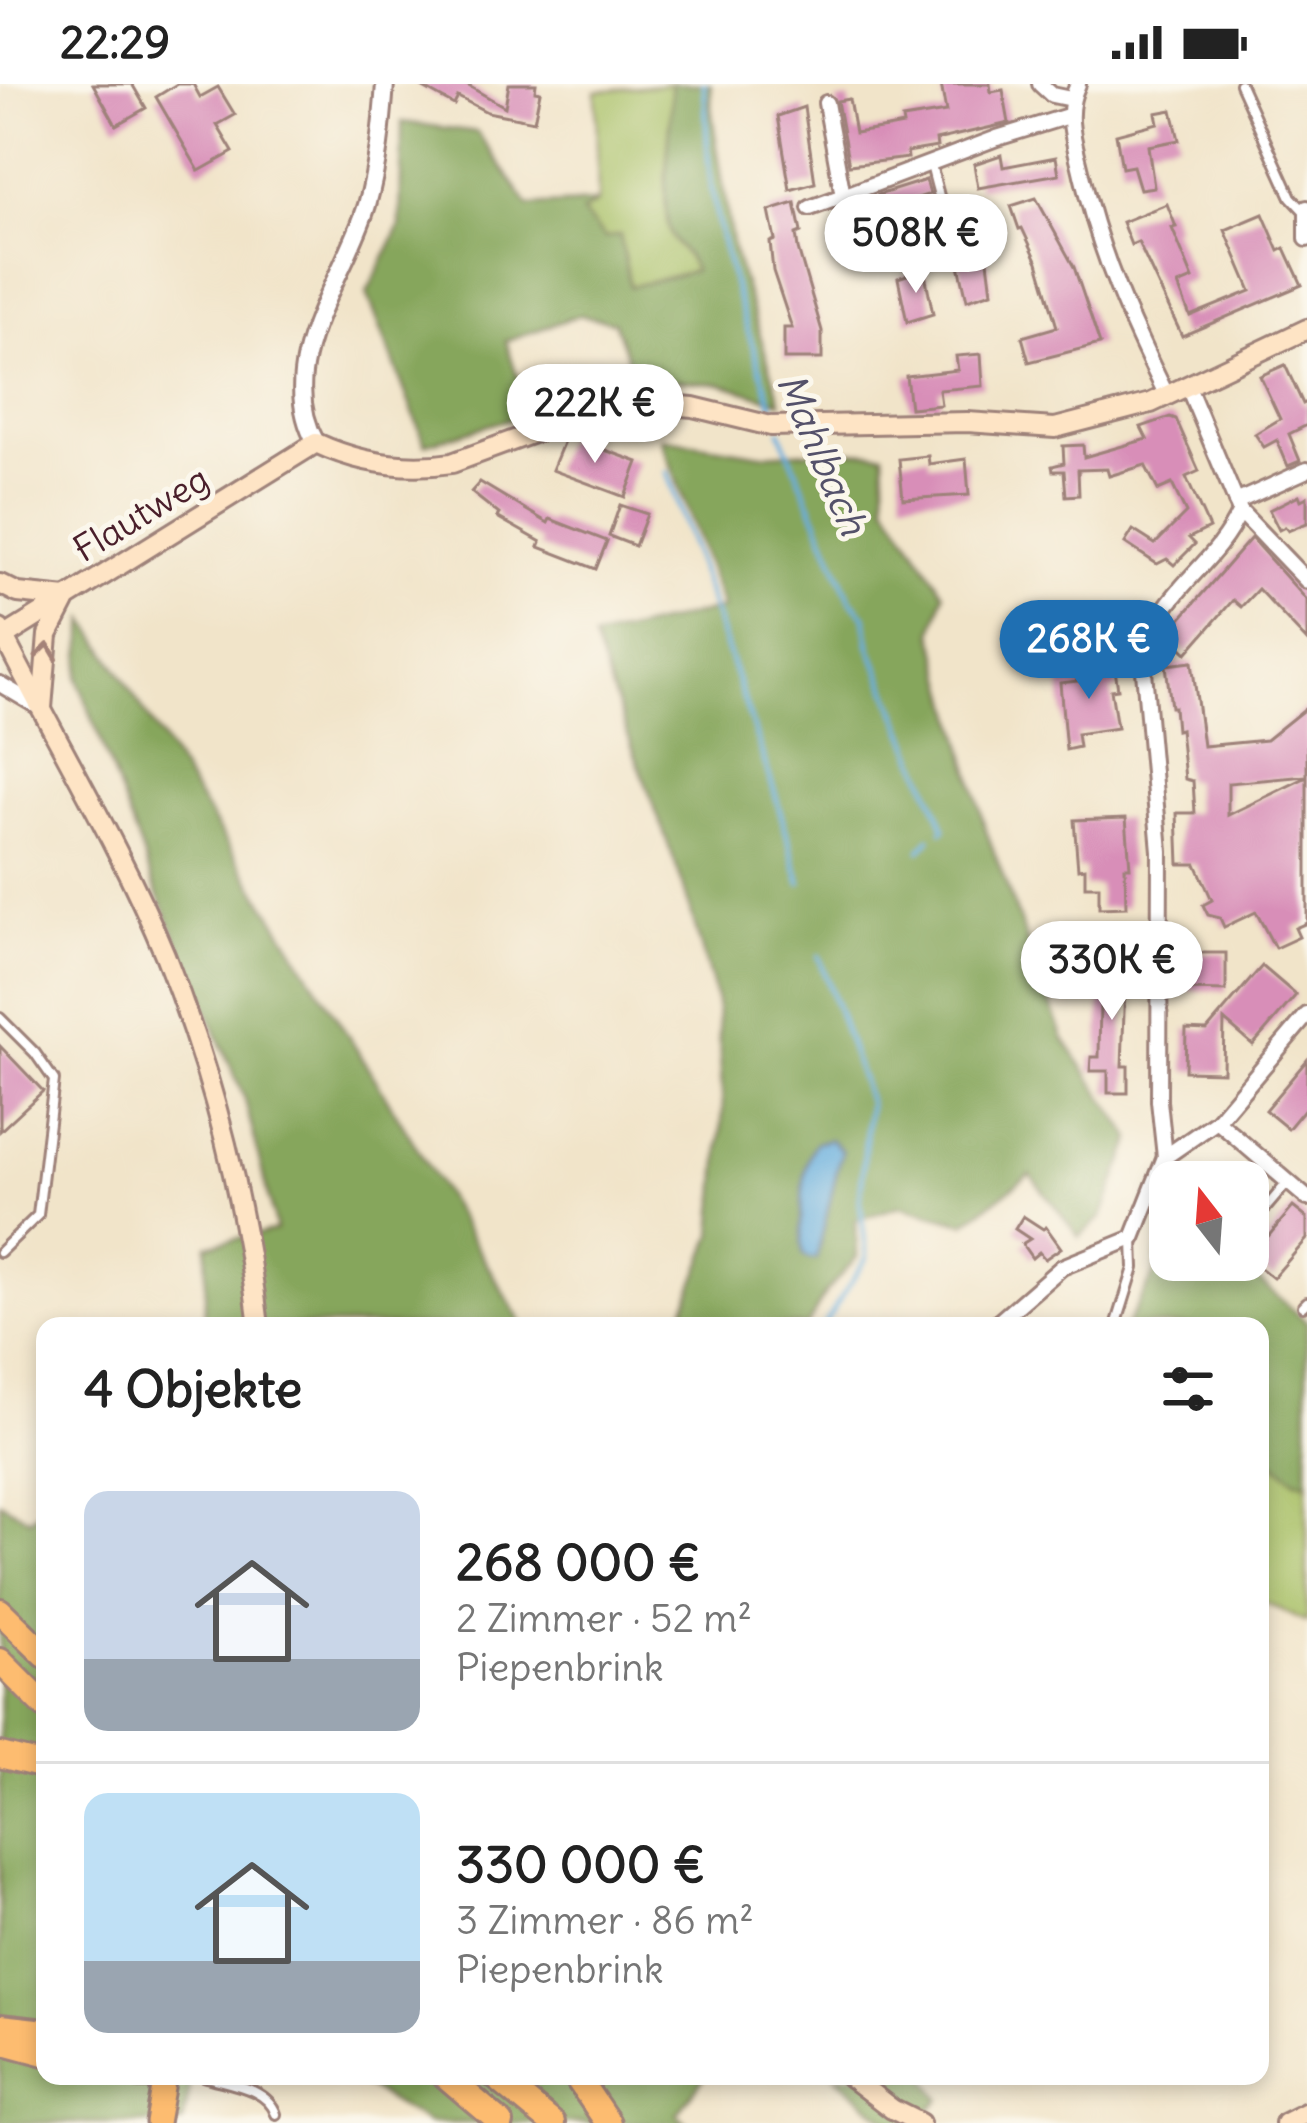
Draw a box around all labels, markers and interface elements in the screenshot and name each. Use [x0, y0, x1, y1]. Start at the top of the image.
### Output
text: 22:29 [60, 14, 170, 70]
pin: 508K € [818, 194, 1014, 296]
text: 508K € [851, 208, 981, 257]
pin: 222K € [497, 364, 693, 466]
water label: Mahlbach [766, 366, 879, 544]
text: 222K € [534, 378, 656, 427]
street label: Flautweg [65, 456, 217, 572]
pin: 268K € [991, 600, 1187, 702]
text: 268K € [1027, 614, 1151, 663]
one-way arrow [34, 642, 60, 661]
pin: 330K € [1014, 921, 1210, 1023]
text: 330K € [1048, 935, 1176, 984]
north arrow [1149, 1161, 1269, 1281]
map controls [1149, 1161, 1269, 1281]
icon: filters [1155, 1356, 1221, 1422]
text: 4 Objekte [84, 1357, 302, 1421]
text: 268 000 € [456, 1530, 701, 1594]
icon: home [180, 1539, 324, 1683]
text: 2 Zimmer · 52 m² [456, 1594, 752, 1643]
text: Piepenbrink [456, 1643, 664, 1692]
text: 330 000 € [456, 1832, 705, 1896]
icon: home [180, 1841, 324, 1985]
text: 3 Zimmer · 86 m² [456, 1896, 754, 1945]
text: Piepenbrink [456, 1945, 664, 1994]

